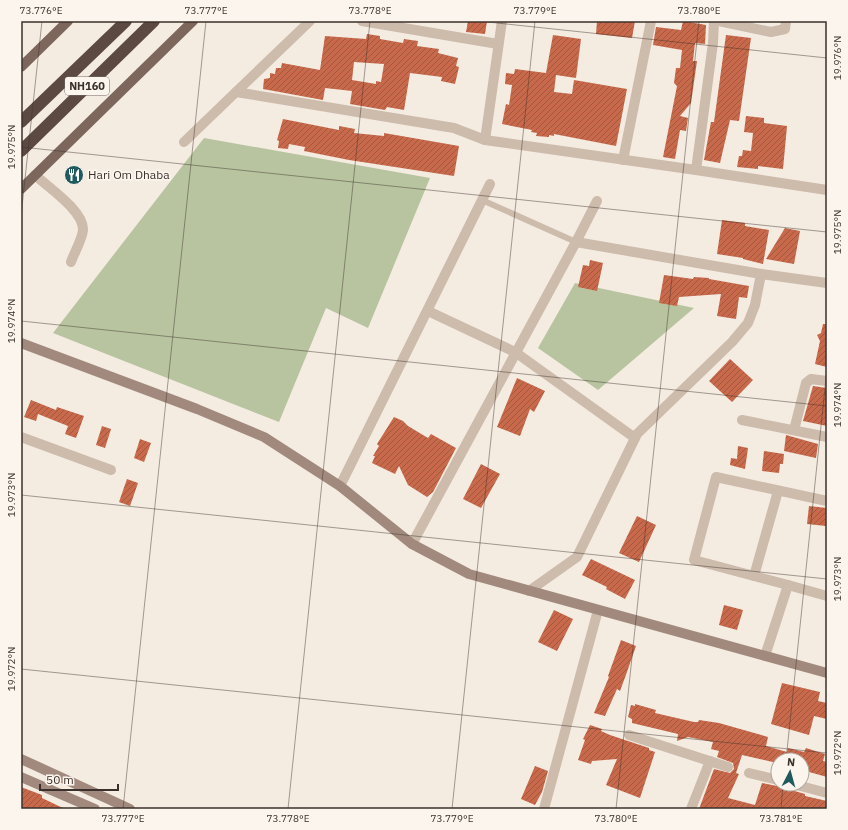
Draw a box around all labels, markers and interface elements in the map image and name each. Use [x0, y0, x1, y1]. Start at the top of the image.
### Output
text: 73.776°E [19, 4, 63, 17]
text: 73.777°E [184, 4, 228, 17]
text: 73.778°E [348, 4, 392, 17]
text: 73.779°E [513, 4, 557, 17]
text: 73.780°E [677, 4, 721, 17]
text: 19.976°N [831, 36, 844, 80]
road number: NH160 [65, 77, 109, 95]
text: 19.975°N [5, 125, 18, 169]
restaurant icon: Hari Om Dhaba [63, 164, 85, 186]
place label: Hari Om Dhaba [88, 167, 170, 182]
text: 19.975°N [831, 210, 844, 254]
text: 19.974°N [5, 299, 18, 343]
text: 19.974°N [831, 383, 844, 427]
text: 19.973°N [5, 473, 18, 517]
text: 19.973°N [831, 557, 844, 601]
text: 19.972°N [5, 647, 18, 691]
text: 19.972°N [831, 731, 844, 775]
north arrow [770, 752, 810, 792]
text: N [786, 755, 796, 769]
scale bar [40, 766, 118, 792]
text: 50 m [46, 772, 74, 787]
text: 73.777°E [101, 812, 145, 825]
text: 73.778°E [266, 812, 310, 825]
text: 73.779°E [430, 812, 474, 825]
text: 73.780°E [594, 812, 638, 825]
text: 73.781°E [759, 812, 803, 825]

